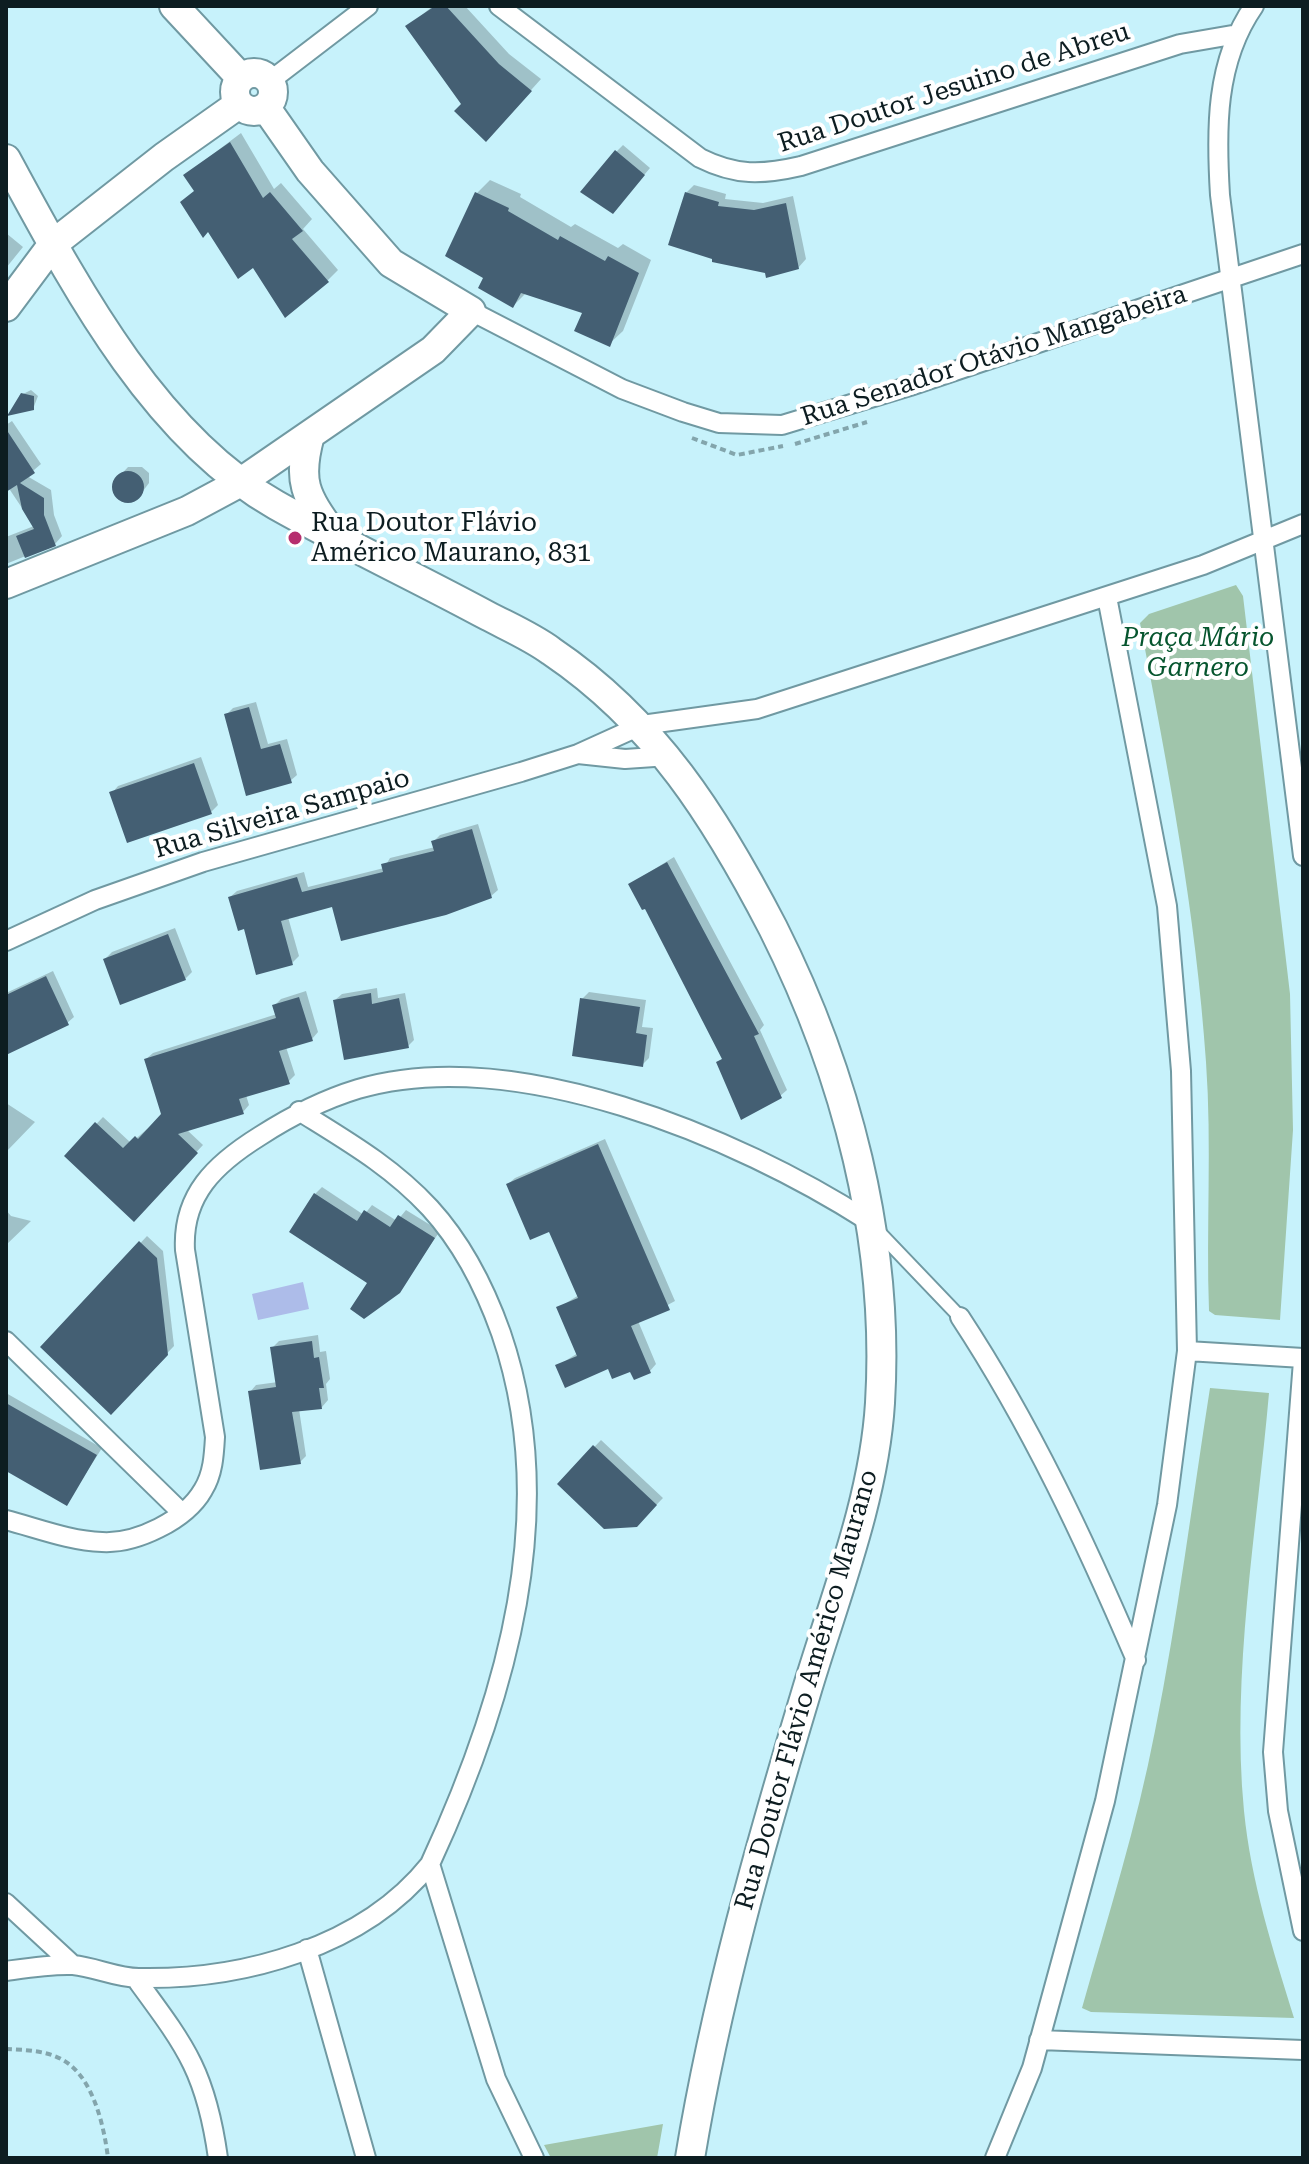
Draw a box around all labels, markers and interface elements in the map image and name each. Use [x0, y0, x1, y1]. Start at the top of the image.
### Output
street label: Rua Doutor Jesuino de Abreu [774, 16, 1134, 160]
street label: Rua Senador Otávio Mangabeira [797, 279, 1191, 433]
place label: Rua Doutor Flávio Américo Maurano, 831 [311, 507, 591, 568]
marker: Rua Doutor Flávio Américo Maurano, 831 [286, 529, 304, 547]
park label: Praça Mário Garnero [1122, 622, 1274, 684]
street label: Rua Silveira Sampaio [151, 763, 413, 865]
street label: Rua Doutor Flávio Américo Maurano [729, 1466, 885, 1914]

